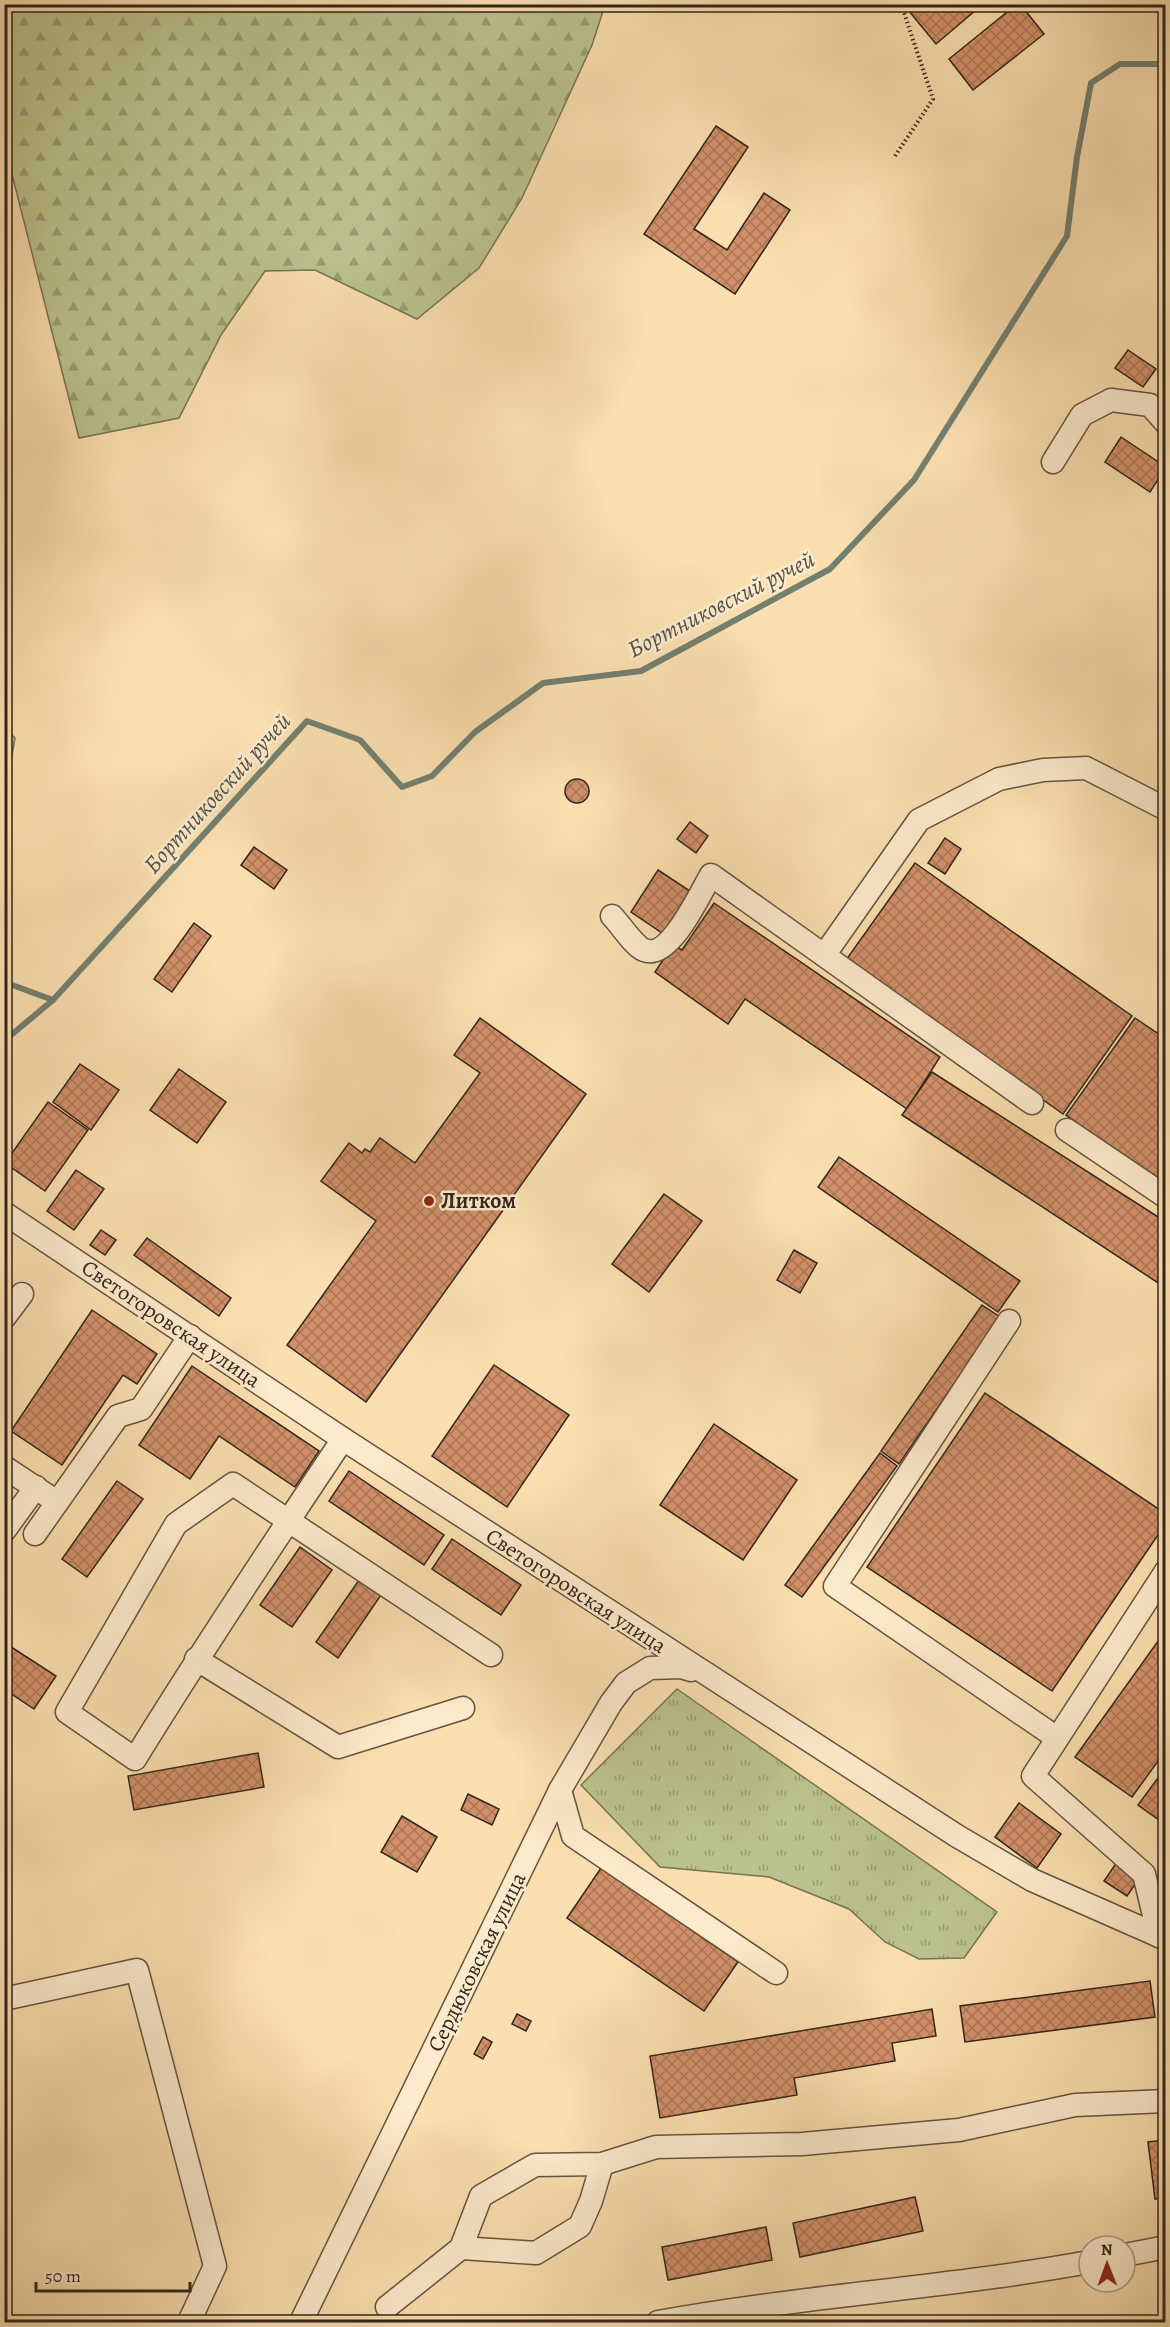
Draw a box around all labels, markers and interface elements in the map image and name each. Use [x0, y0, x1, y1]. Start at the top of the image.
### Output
water label: Бортниковский ручей [622, 543, 820, 665]
water label: Бортниковский ручей [136, 706, 298, 880]
place label: Литком [441, 1186, 516, 1216]
marker: Литком [422, 1194, 436, 1208]
street label: Светогоровская улица [76, 1253, 267, 1396]
street label: Светогоровская улица [480, 1521, 673, 1661]
street label: Сердюковская улица [421, 1866, 534, 2057]
north arrow [1077, 2234, 1137, 2294]
text: N [1101, 2239, 1113, 2261]
scale bar [36, 2255, 190, 2293]
text: 50 m [45, 2264, 81, 2288]

